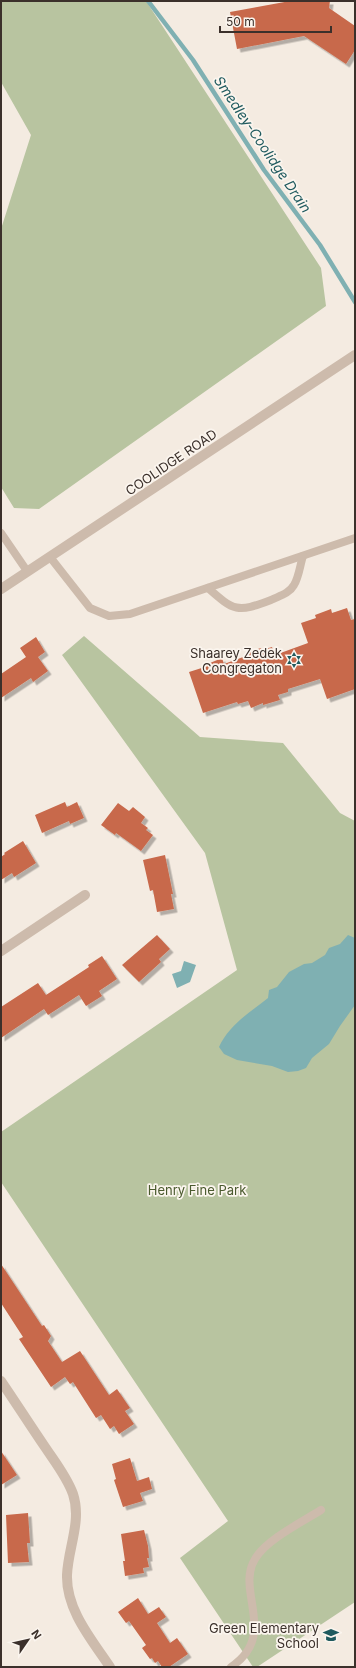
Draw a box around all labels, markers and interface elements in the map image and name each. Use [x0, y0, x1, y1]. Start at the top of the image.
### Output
scale bar [220, 8, 331, 34]
text: 50 m [226, 14, 255, 29]
water label: Smedley-Coolidge Drain [211, 72, 315, 216]
street label: COOLIDGE ROAD [122, 425, 220, 499]
place label: Shaarey Zedek Congregaton [190, 645, 282, 676]
synagogue icon: Shaarey Zedek Congregaton [285, 651, 303, 669]
park label: Henry Fine Park [148, 1182, 246, 1198]
north arrow [8, 1620, 48, 1660]
place label: Green Elementary School [209, 1620, 319, 1651]
school or university icon: Green Elementary School [322, 1626, 340, 1644]
text: N [28, 1627, 44, 1642]

